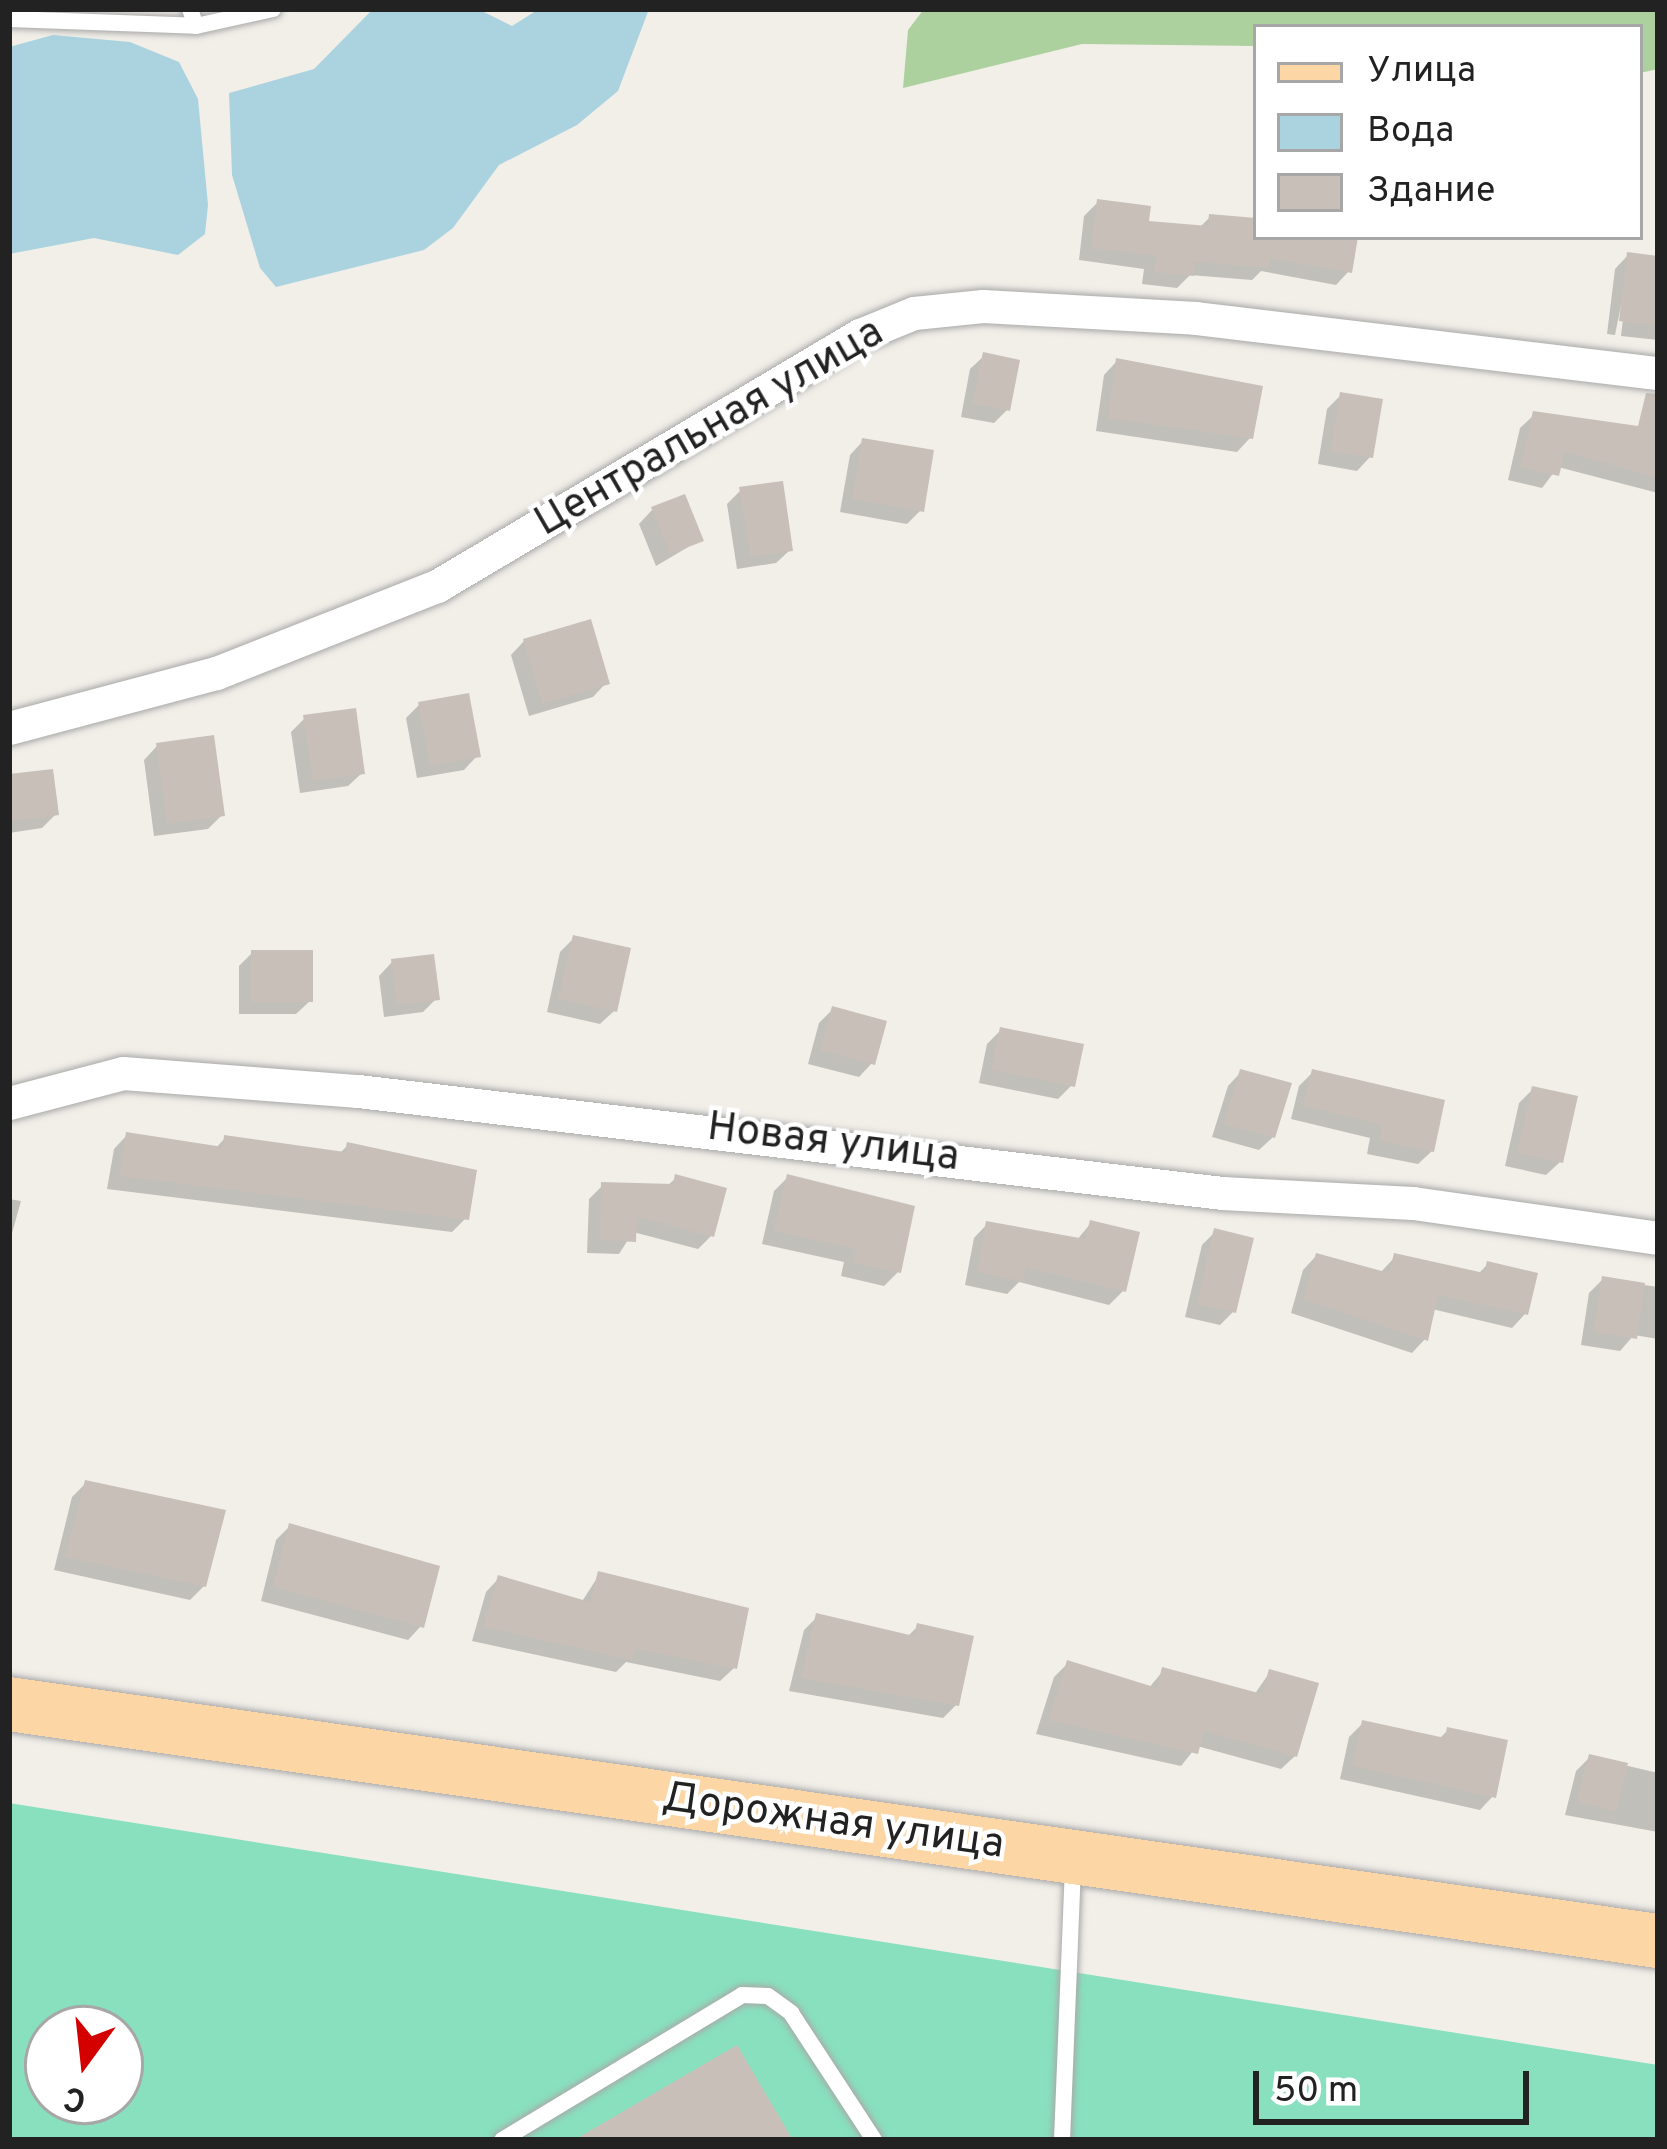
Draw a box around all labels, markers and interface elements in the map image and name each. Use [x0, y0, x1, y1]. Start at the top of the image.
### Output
legend [1253, 24, 1643, 240]
text: Улица [1367, 49, 1476, 95]
text: Вода [1367, 109, 1454, 155]
text: Здание [1367, 169, 1495, 215]
street label: Центральная улица [527, 309, 893, 549]
street label: Новая улица [704, 1104, 962, 1184]
street label: Дорожная улица [659, 1774, 1007, 1872]
north arrow [24, 2005, 144, 2125]
scale bar [1259, 2047, 1535, 2121]
text: 50 m [1274, 2069, 1358, 2115]
text: С [60, 2074, 91, 2120]

